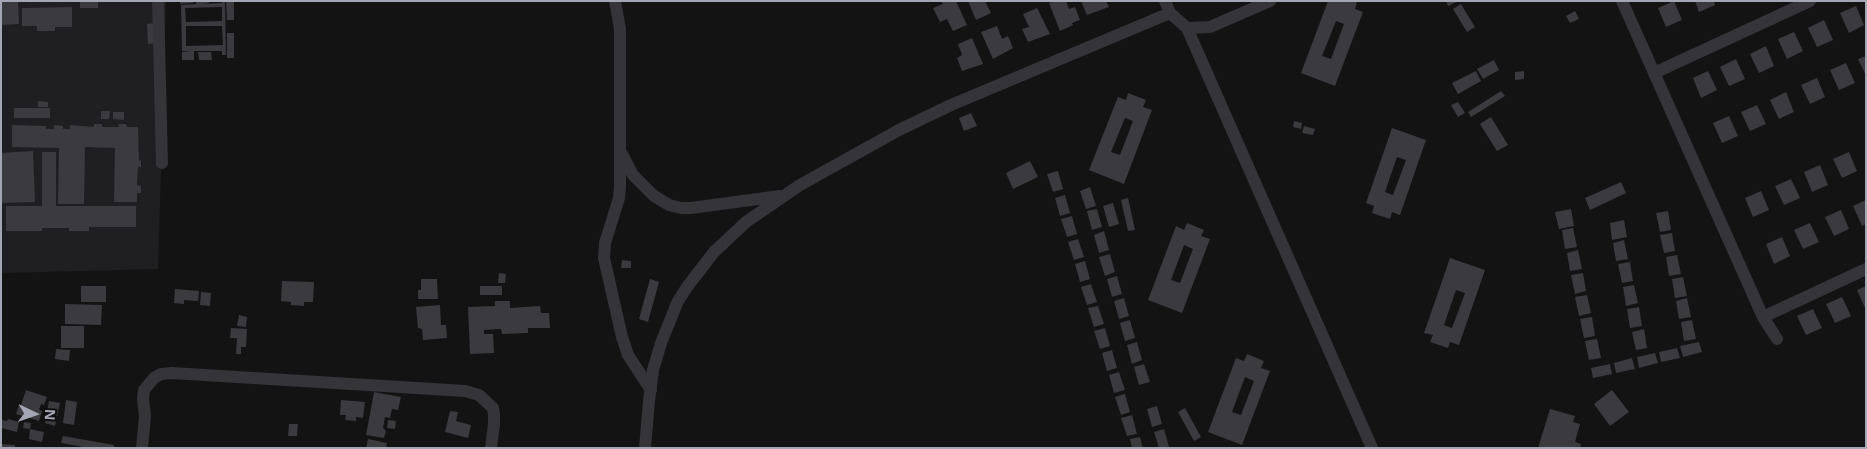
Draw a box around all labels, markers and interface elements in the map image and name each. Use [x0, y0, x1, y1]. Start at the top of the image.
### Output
north arrow [10, 389, 60, 439]
text: N [41, 409, 60, 421]

